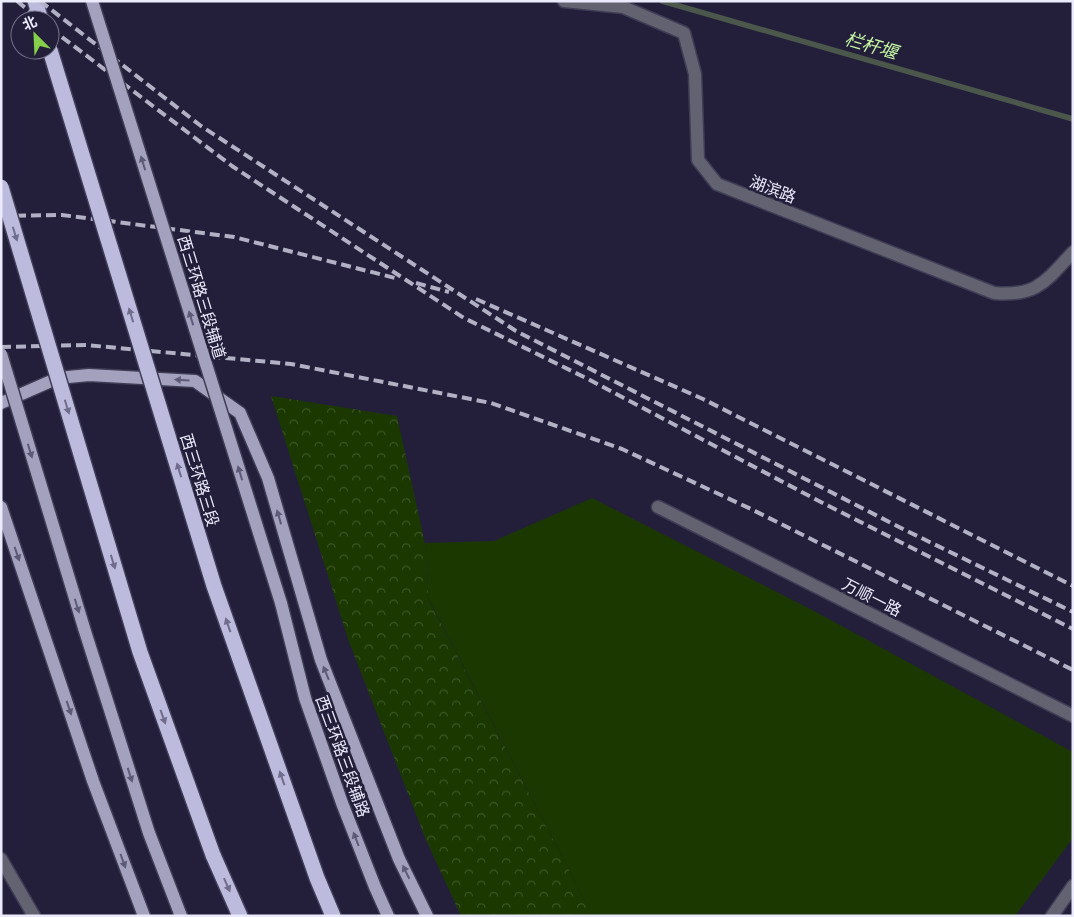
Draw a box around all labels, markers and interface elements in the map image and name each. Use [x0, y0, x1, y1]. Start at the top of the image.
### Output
north arrow [10, 10, 60, 60]
text: 北 [20, 13, 40, 34]
water label: 栏杆堰 [842, 29, 903, 65]
one-way arrow [138, 156, 146, 171]
street label: 湖滨路 [747, 173, 798, 208]
one-way arrow [12, 227, 20, 242]
street label: 西三环路三段辅道 [173, 233, 228, 361]
one-way arrow [127, 307, 134, 322]
one-way arrow [187, 311, 195, 326]
one-way arrow [174, 376, 190, 384]
one-way arrow [63, 399, 71, 414]
street label: 西三环路三段 [175, 432, 222, 529]
one-way arrow [27, 443, 35, 458]
one-way arrow [174, 462, 182, 477]
one-way arrow [236, 466, 243, 481]
one-way arrow [275, 509, 283, 524]
one-way arrow [14, 546, 21, 561]
one-way arrow [109, 555, 117, 570]
street label: 万顺一路 [838, 575, 904, 621]
one-way arrow [74, 599, 82, 614]
one-way arrow [224, 617, 232, 632]
one-way arrow [321, 665, 329, 680]
street label: 西三环路三段辅路 [311, 693, 372, 820]
one-way arrow [65, 700, 73, 715]
one-way arrow [159, 710, 167, 725]
one-way arrow [127, 767, 135, 782]
one-way arrow [278, 770, 286, 785]
one-way arrow [352, 831, 360, 846]
one-way arrow [119, 854, 127, 869]
one-way arrow [402, 865, 410, 879]
one-way arrow [223, 878, 231, 892]

